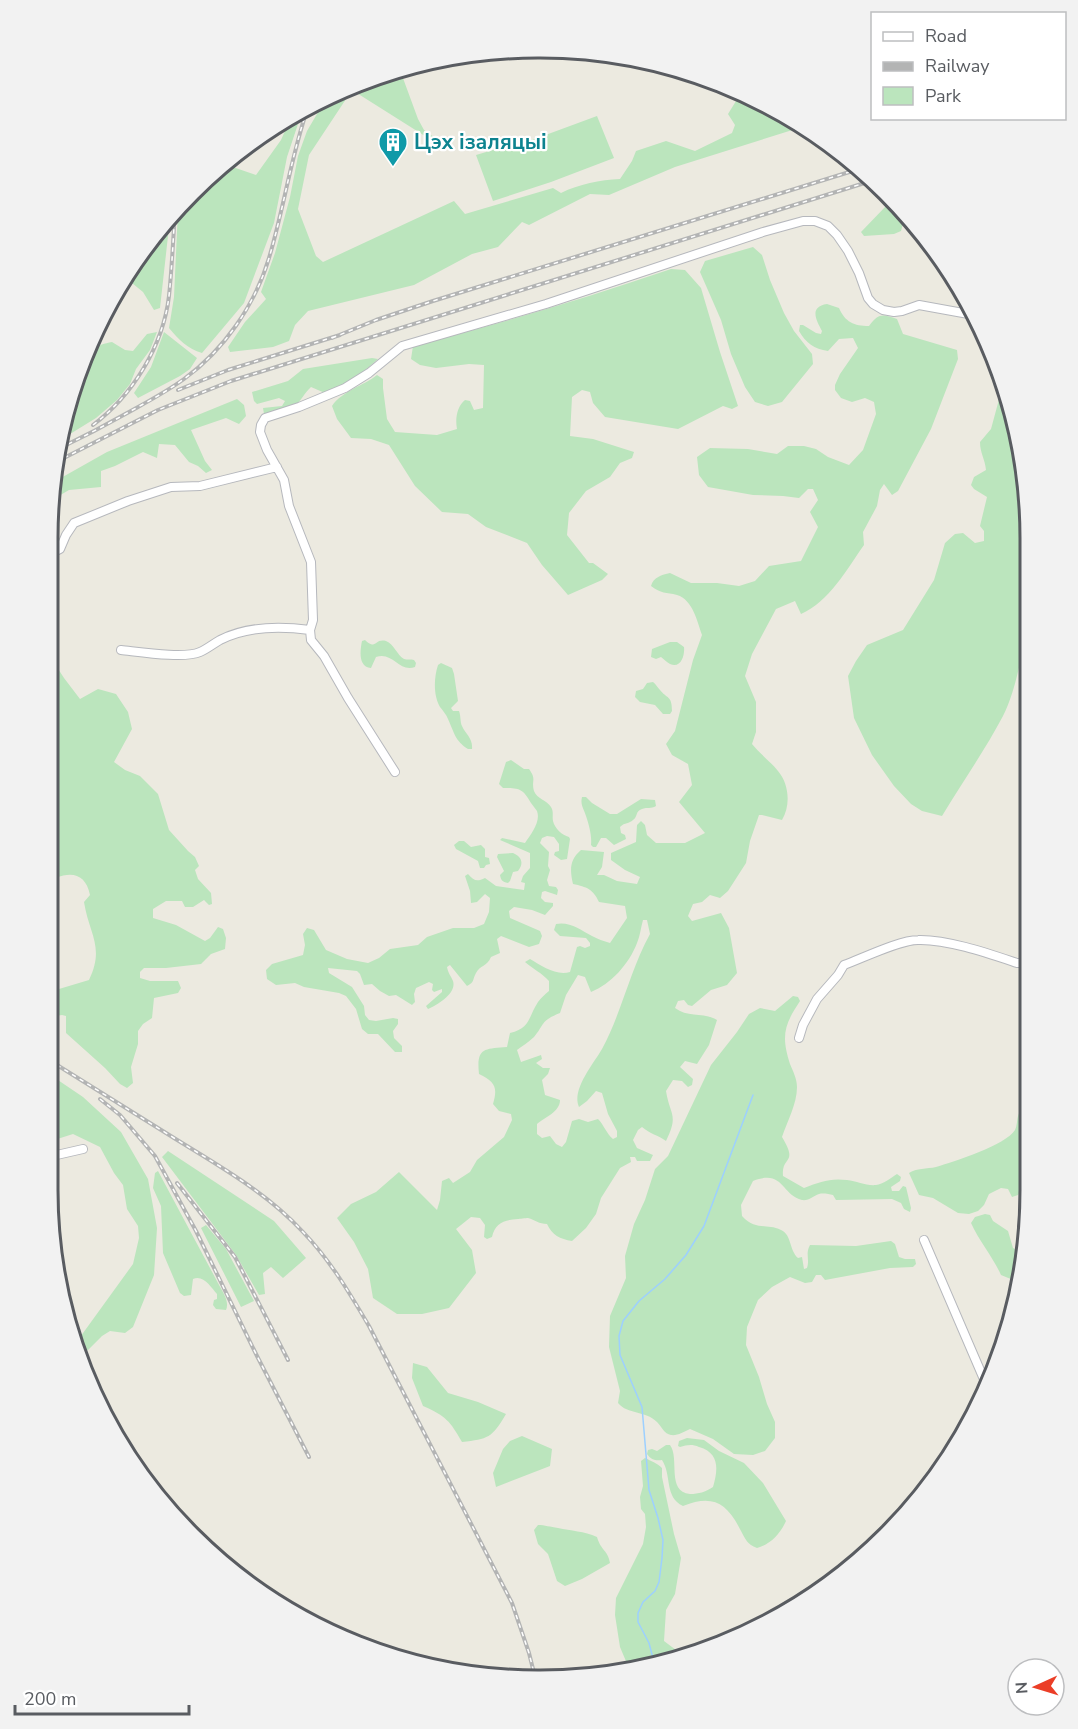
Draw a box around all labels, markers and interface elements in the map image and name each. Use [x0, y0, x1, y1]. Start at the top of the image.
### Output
legend [871, 12, 1066, 120]
text: Road [925, 24, 967, 48]
text: Railway [925, 54, 990, 78]
text: Park [925, 84, 962, 108]
building icon: Цэх ізаляцыі [377, 126, 409, 168]
place label: Цэх ізаляцыі [414, 128, 547, 156]
north arrow [1006, 1657, 1066, 1717]
scale bar [15, 1678, 189, 1716]
text: N [1011, 1681, 1033, 1695]
text: 200 m [24, 1687, 76, 1711]

